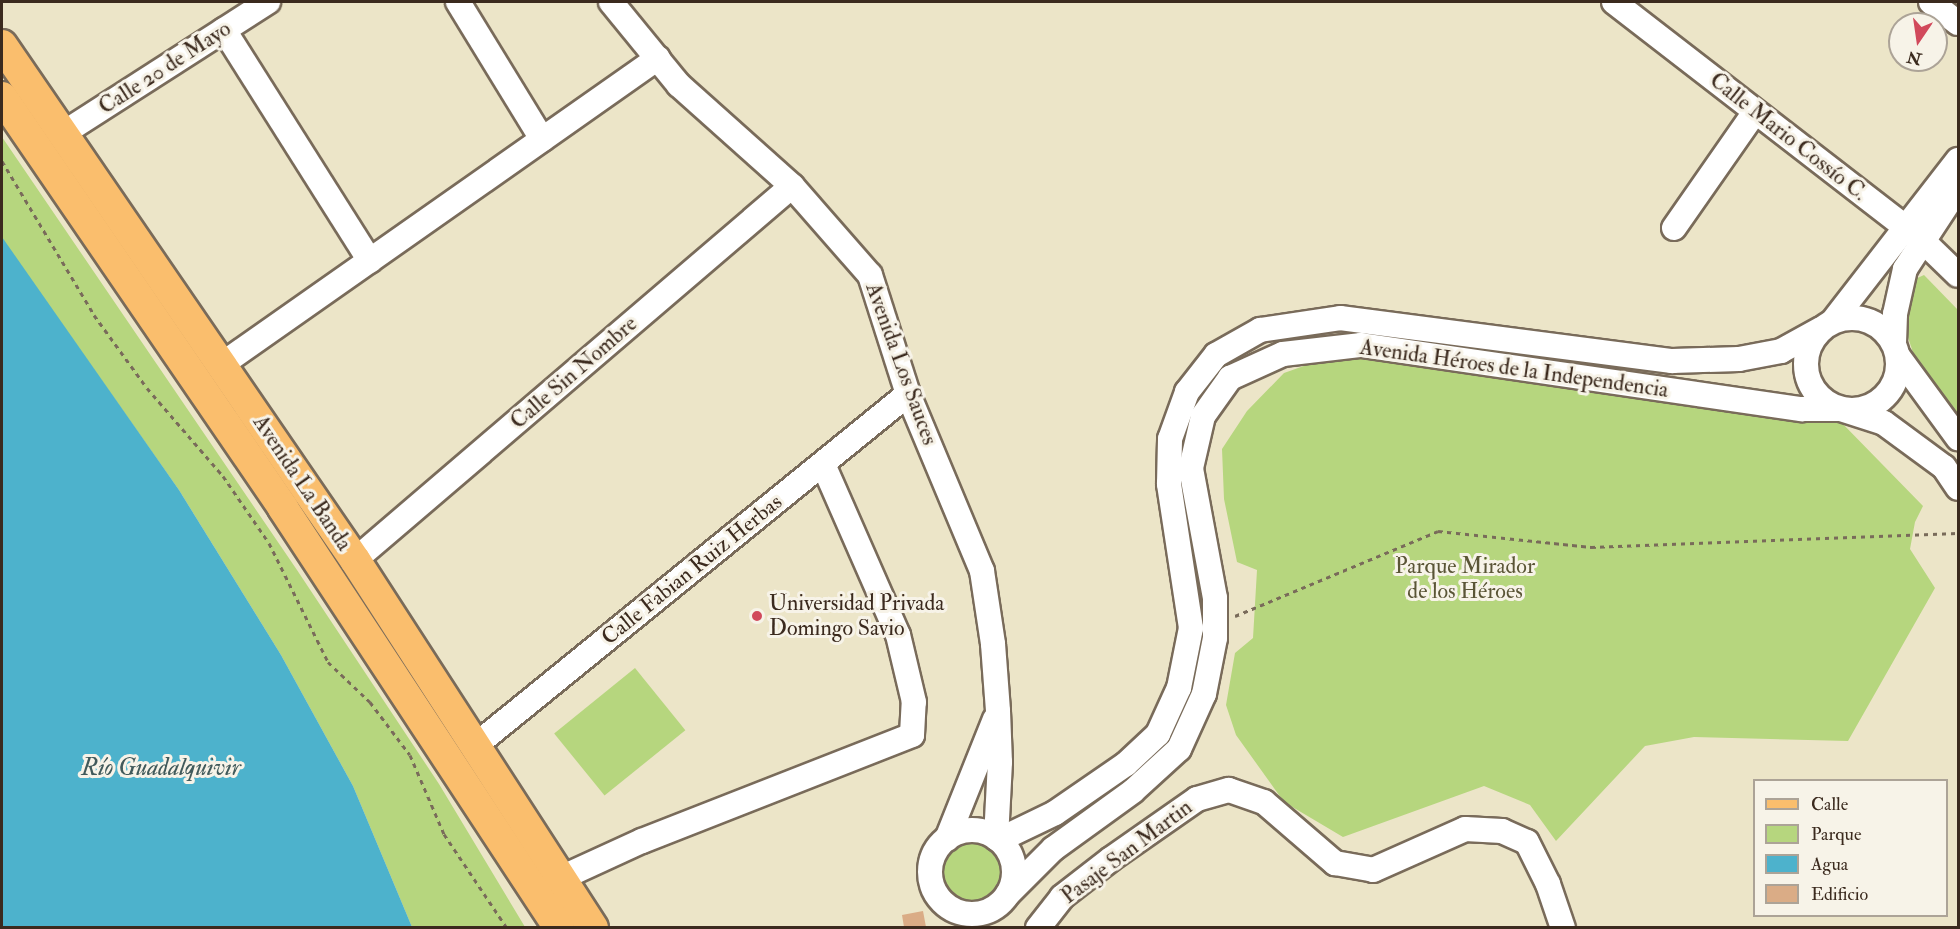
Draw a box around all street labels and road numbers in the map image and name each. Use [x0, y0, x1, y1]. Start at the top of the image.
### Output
street label: Calle 20 de Mayo [94, 16, 236, 120]
street label: Calle Mario Cossío C. [1704, 67, 1872, 207]
street label: Avenida Los Sauces [859, 279, 943, 449]
street label: Calle Sin Nombre [505, 311, 643, 435]
street label: Avenida Héroes de la Independencia [1358, 334, 1670, 404]
street label: Avenida La Banda [247, 410, 357, 556]
street label: Calle Fabian Ruiz Herbas [596, 489, 788, 651]
street label: Pasaje San Martin [1056, 794, 1198, 910]

